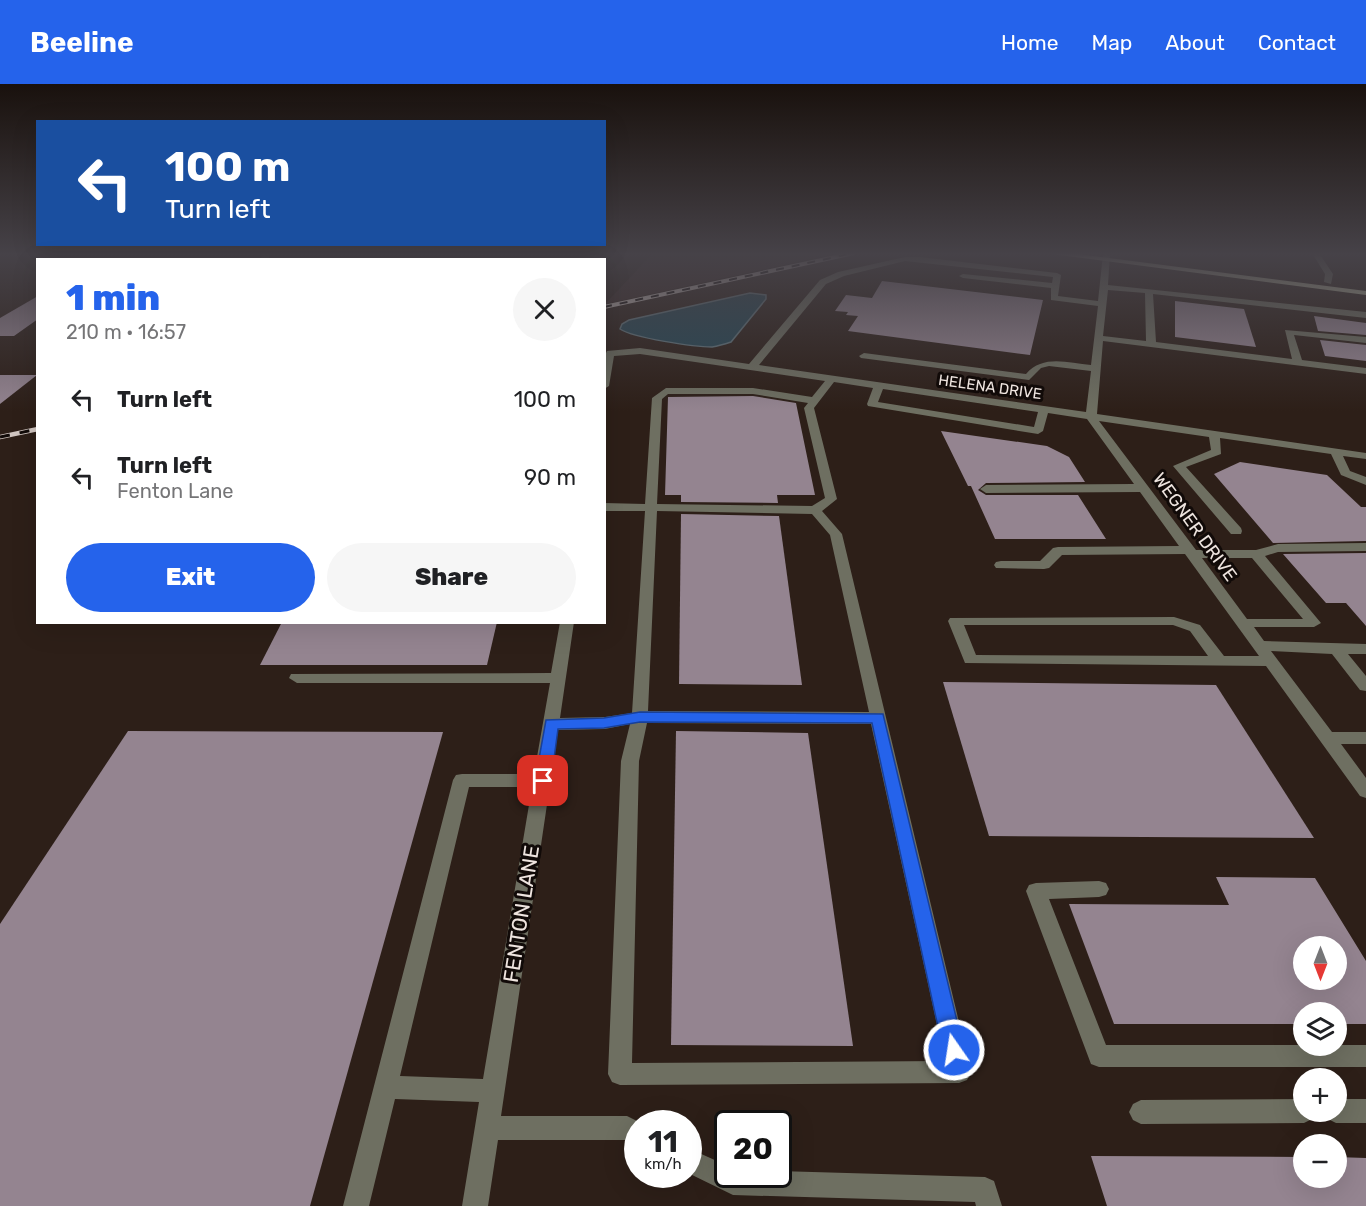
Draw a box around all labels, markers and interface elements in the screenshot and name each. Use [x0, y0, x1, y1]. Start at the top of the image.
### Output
text: Beeline [30, 26, 134, 59]
text: Home [1001, 30, 1058, 55]
text: Map [1091, 30, 1132, 55]
text: About [1165, 30, 1225, 55]
text: Contact [1258, 30, 1336, 55]
text: 100 m [165, 142, 290, 192]
icon: left [66, 144, 144, 222]
text: Turn left [165, 193, 270, 225]
text: 1 min [66, 276, 160, 319]
button: close [513, 278, 576, 341]
text: 210 m · 16:57 [66, 320, 186, 344]
street label: HELENA DRIVE [937, 371, 1043, 403]
icon: left [66, 383, 99, 416]
text: Turn left [117, 386, 212, 413]
text: 100 m [514, 386, 576, 413]
text: Turn left [117, 452, 212, 479]
icon: left [66, 461, 99, 494]
text: 90 m [524, 464, 576, 491]
street label: WEGNER DRIVE [1148, 468, 1242, 586]
text: Fenton Lane [117, 479, 234, 503]
button: Exit [66, 543, 315, 612]
button: Share [327, 543, 576, 612]
pin [517, 755, 568, 806]
icon: arrive [526, 764, 559, 797]
street label: FENTON LANE [498, 844, 544, 984]
north arrow [1293, 936, 1347, 990]
map controls [1293, 936, 1347, 1188]
button: layers [1293, 1002, 1347, 1056]
position arrow [922, 1018, 986, 1082]
button: + [1293, 1068, 1347, 1122]
speed limit sign: 20 [714, 1110, 792, 1188]
text: 11 [648, 1124, 678, 1160]
button: − [1293, 1134, 1347, 1188]
text: km/h [644, 1155, 682, 1173]

